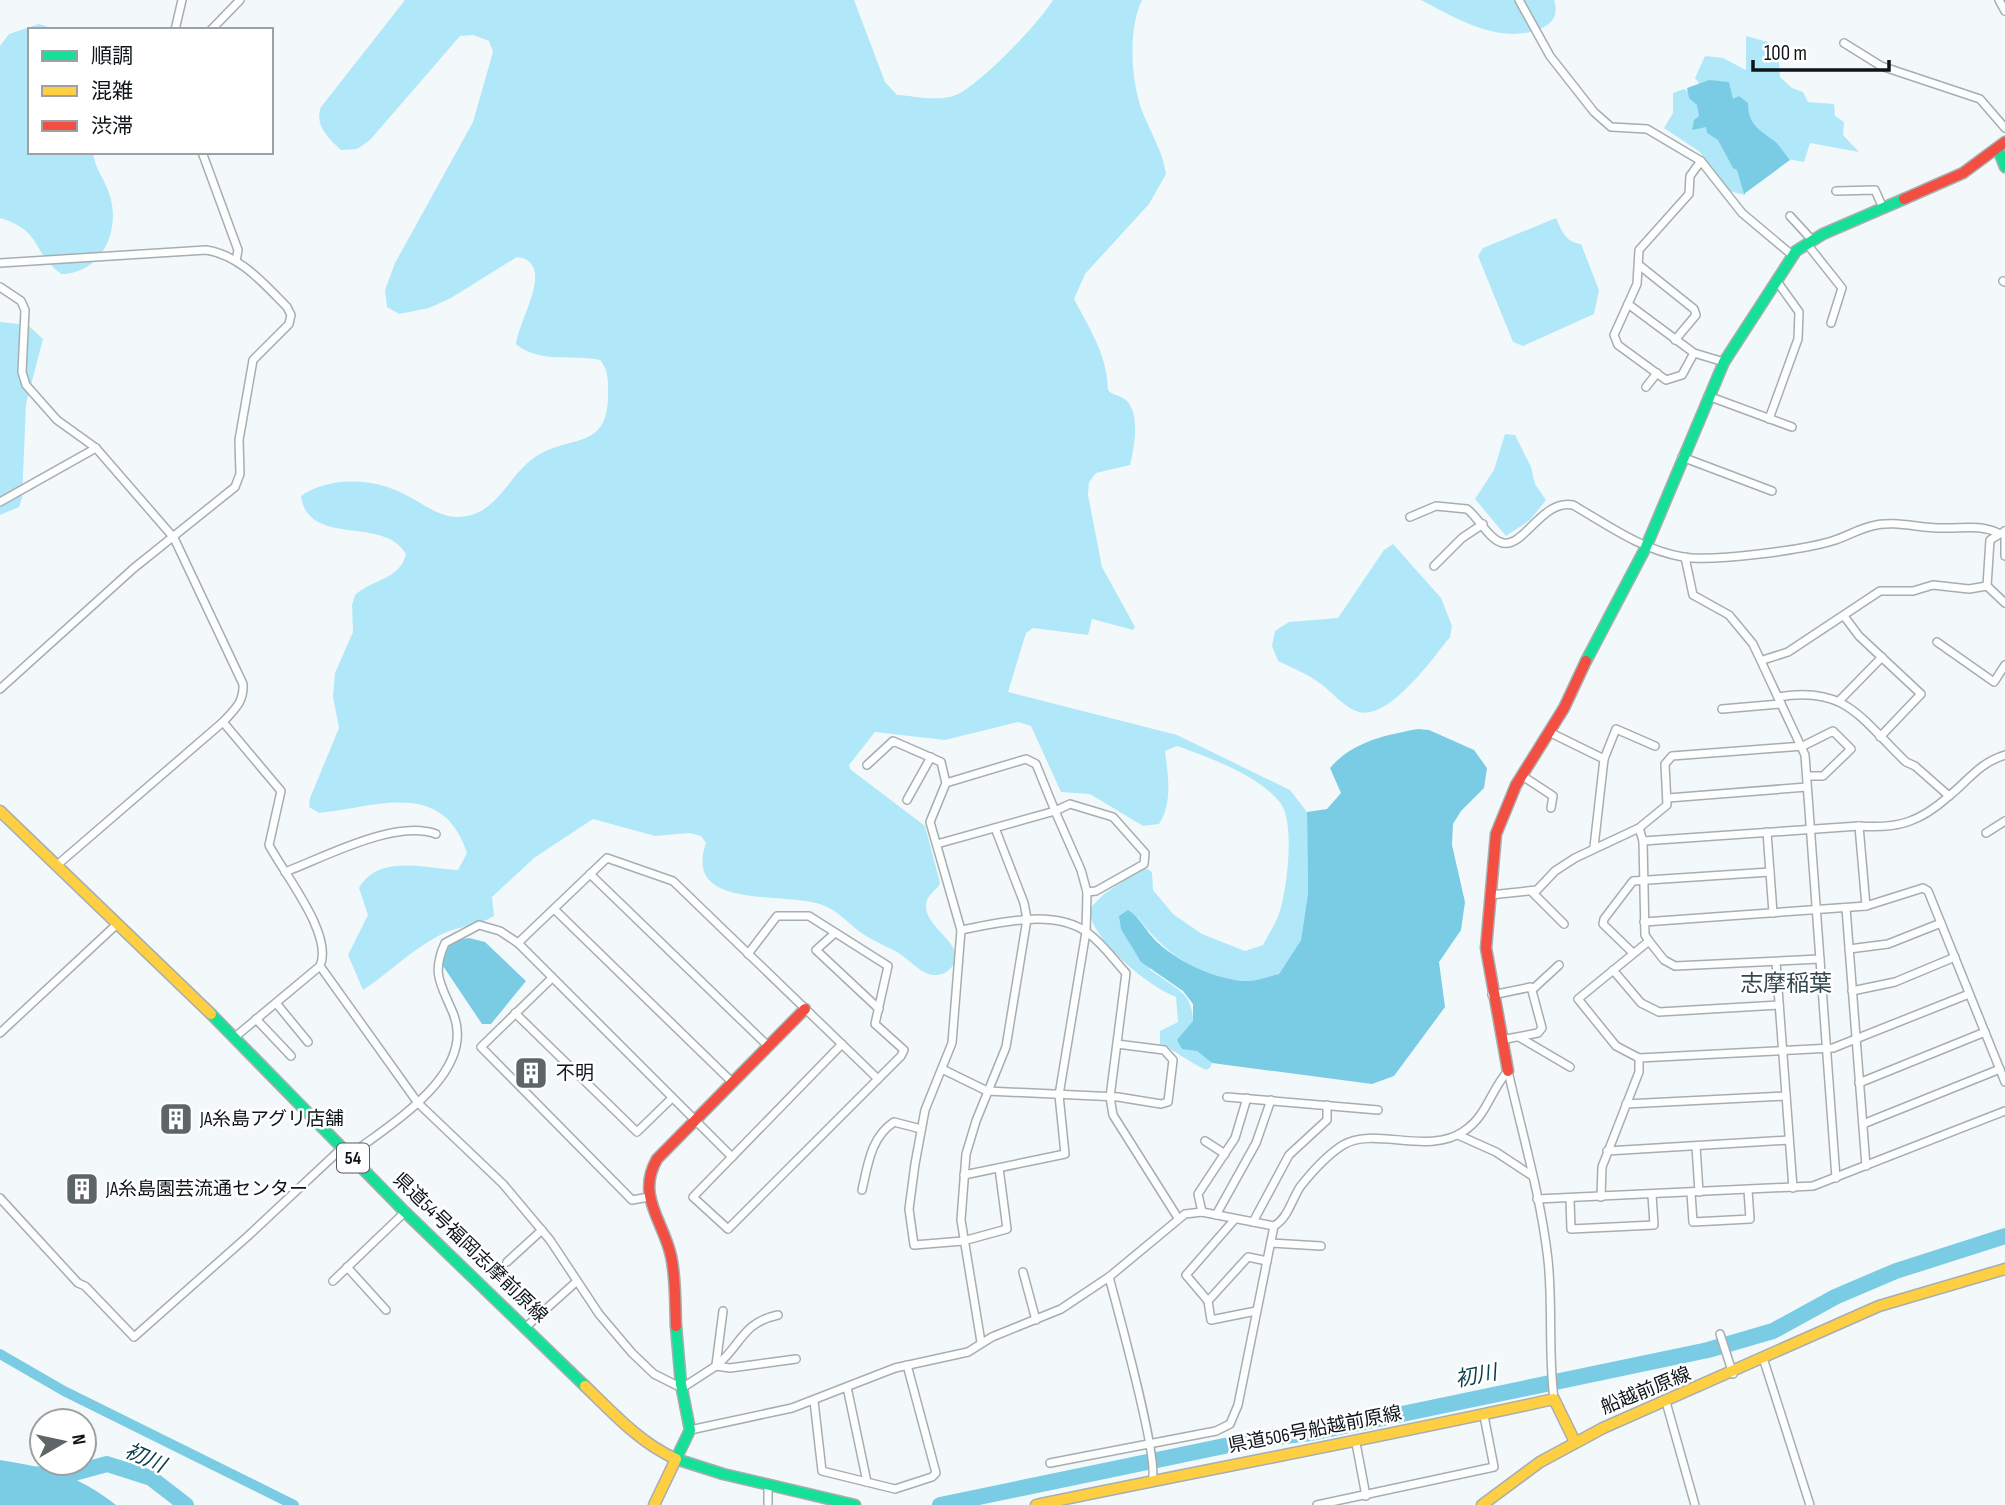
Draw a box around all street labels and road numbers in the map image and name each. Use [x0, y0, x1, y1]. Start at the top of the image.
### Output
road number: 54 [337, 1143, 369, 1172]
street label: 県道54号福岡志摩前原線 [388, 1168, 552, 1328]
street label: 船越前原線 [1598, 1363, 1694, 1419]
street label: 県道506号船越前原線 [1226, 1402, 1404, 1458]

